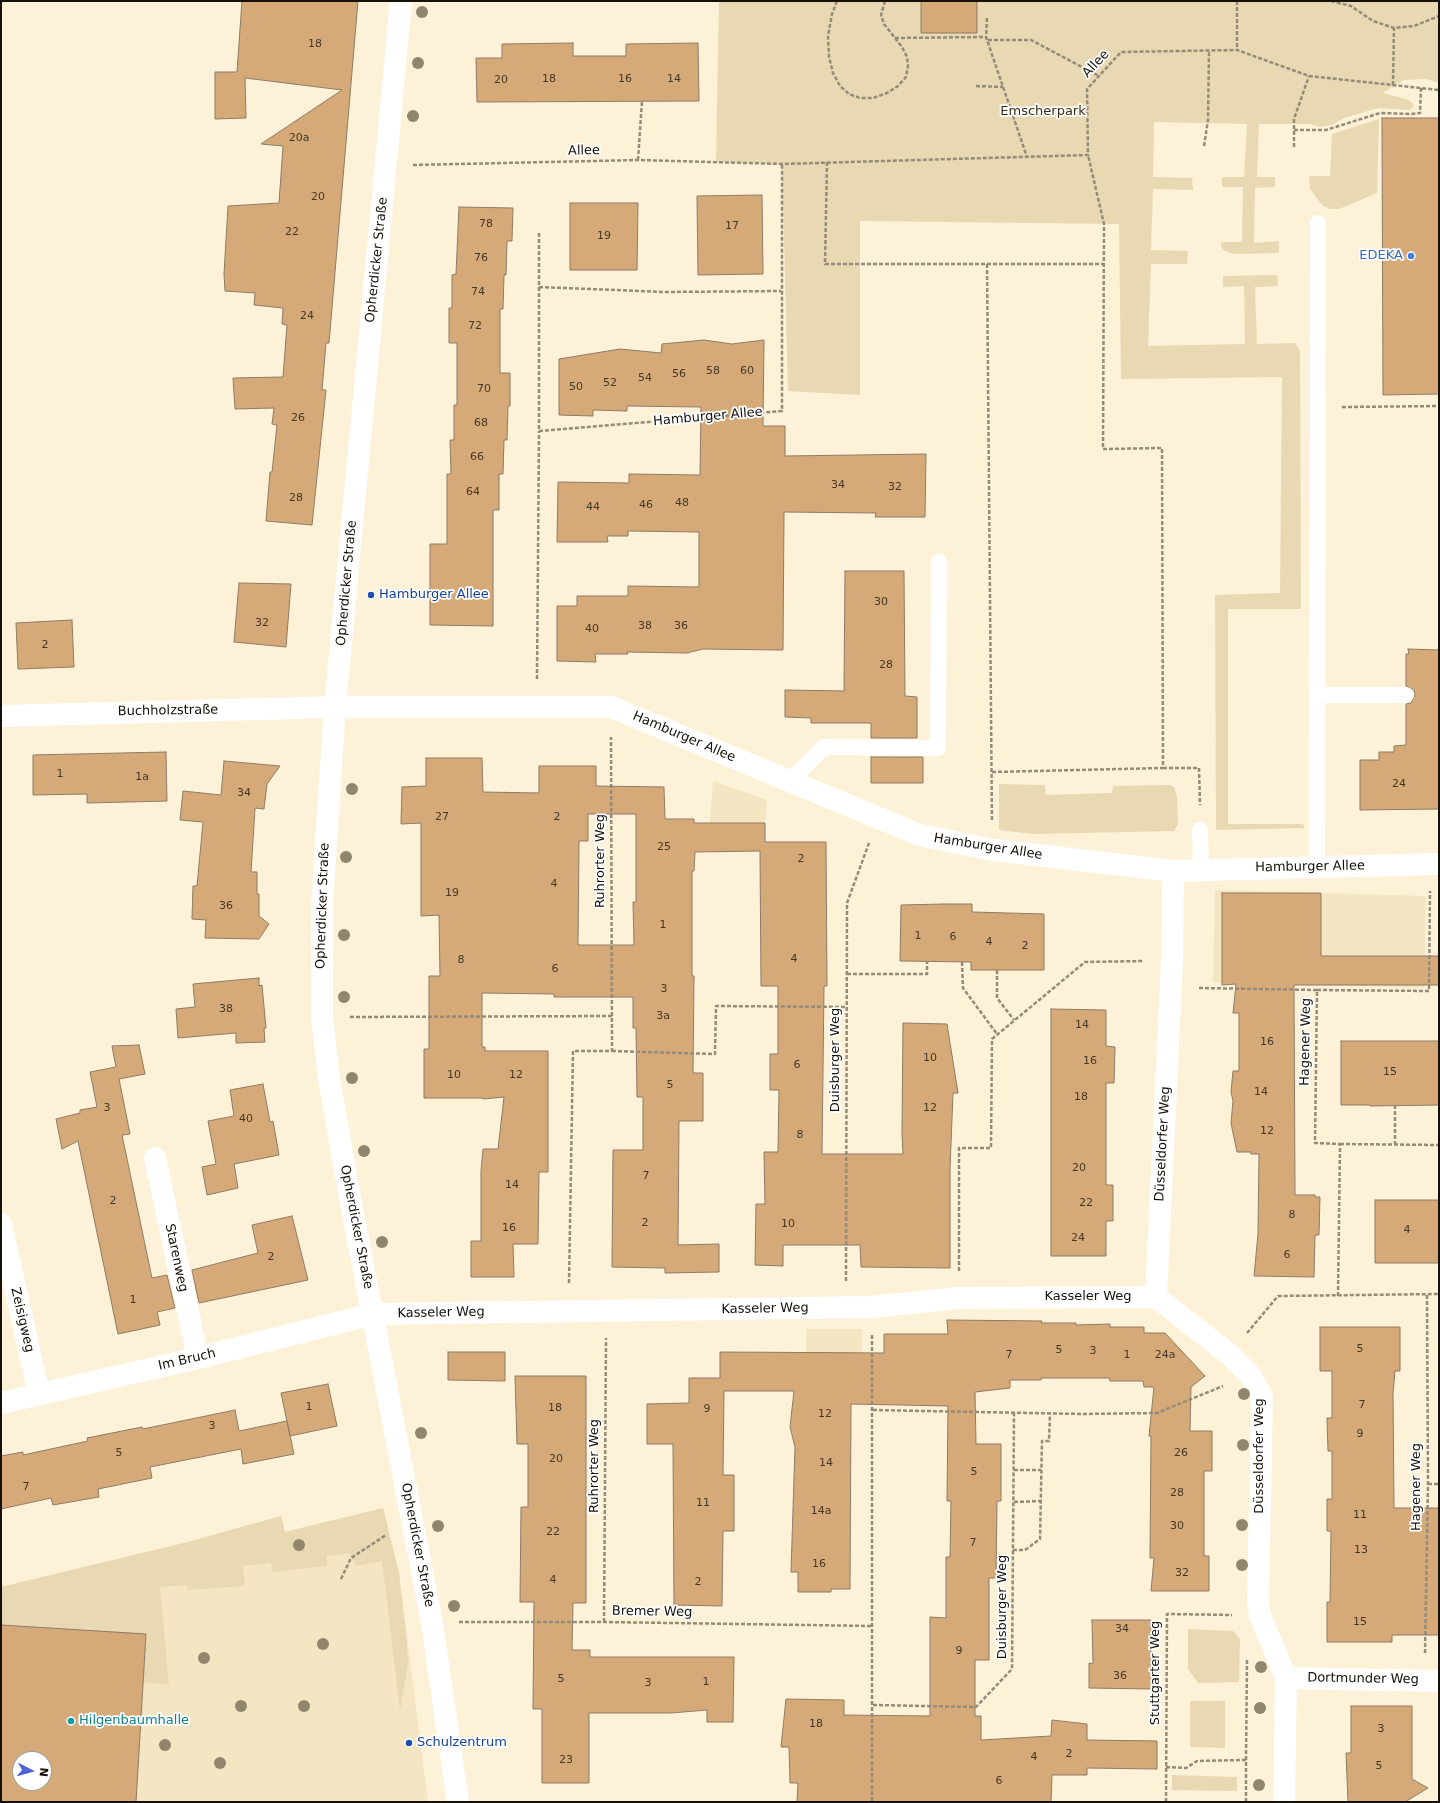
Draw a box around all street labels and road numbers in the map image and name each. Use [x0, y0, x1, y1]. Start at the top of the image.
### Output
street label: Allee [1079, 47, 1113, 81]
street label: Allee [568, 143, 600, 159]
street label: Opherdicker Straße [363, 196, 391, 324]
street label: Hamburger Allee [653, 404, 763, 430]
street label: Opherdicker Straße [334, 519, 360, 647]
street label: Buchholzstraße [118, 702, 218, 720]
street label: Hamburger Allee [630, 708, 738, 766]
street label: Ruhrorter Weg [593, 814, 609, 908]
street label: Hamburger Allee [933, 831, 1043, 863]
street label: Opherdicker Straße [313, 843, 333, 969]
street label: Hamburger Allee [1255, 858, 1365, 876]
street label: Hagener Weg [1297, 998, 1315, 1086]
street label: Duisburger Weg [828, 1008, 844, 1112]
street label: Düsseldorfer Weg [1152, 1086, 1174, 1202]
street label: Opherdicker Straße [336, 1164, 376, 1290]
street label: Starenweg [161, 1222, 191, 1294]
street label: Zeisigweg [7, 1286, 37, 1354]
street label: Kasseler Weg [1044, 1289, 1132, 1305]
street label: Kasseler Weg [721, 1300, 809, 1318]
street label: Kasseler Weg [397, 1304, 485, 1322]
street label: Im Bruch [157, 1346, 217, 1374]
street label: Düsseldorfer Weg [1252, 1398, 1268, 1514]
street label: Ruhrorter Weg [587, 1419, 603, 1513]
street label: Hagener Weg [1409, 1443, 1425, 1531]
street label: Opherdicker Straße [397, 1482, 437, 1608]
street label: Duisburger Weg [995, 1555, 1011, 1659]
street label: Bremer Weg [612, 1603, 692, 1621]
street label: Stuttgarter Weg [1148, 1621, 1164, 1725]
street label: Dortmunder Weg [1307, 1670, 1419, 1688]

